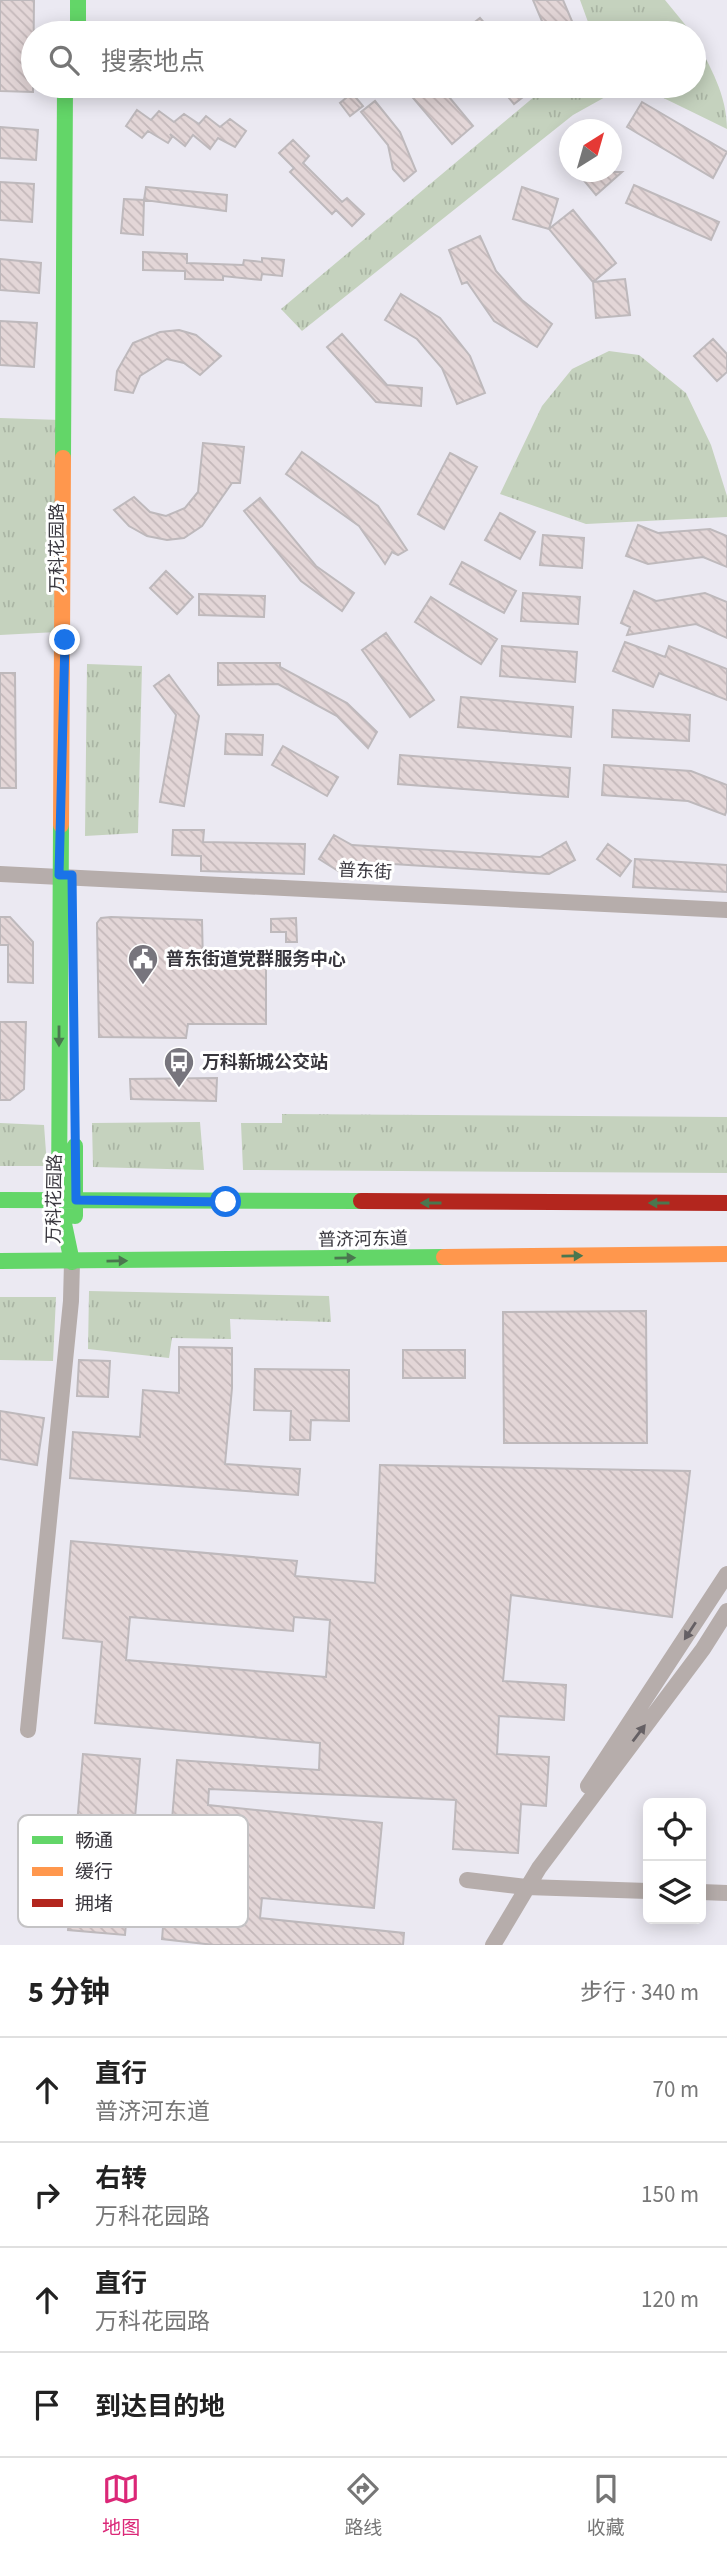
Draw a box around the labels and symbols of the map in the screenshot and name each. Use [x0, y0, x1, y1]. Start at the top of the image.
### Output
north arrow [559, 119, 622, 182]
street label: 万科花园路 [45, 503, 70, 593]
route end [49, 624, 80, 655]
street label: 普东街 [337, 858, 393, 885]
public building icon: 普东街道党群服务中心 [126, 942, 160, 986]
place label: 普东街道党群服务中心 [166, 947, 346, 972]
one-way arrow [53, 1025, 65, 1047]
bus stop icon: 万科新城公交站 [162, 1045, 196, 1089]
place label: 万科新城公交站 [202, 1050, 328, 1075]
street label: 万科花园路 [41, 1154, 68, 1244]
route start [210, 1186, 241, 1217]
one-way arrow [420, 1197, 442, 1209]
one-way arrow [648, 1197, 670, 1209]
street label: 普济河东道 [318, 1226, 408, 1253]
one-way arrow [561, 1250, 583, 1261]
one-way arrow [334, 1252, 356, 1264]
one-way arrow [106, 1255, 128, 1267]
one-way arrow [683, 1621, 696, 1640]
one-way arrow [632, 1724, 646, 1742]
legend [18, 1815, 248, 1927]
text: 畅通 [75, 1828, 113, 1855]
text: 缓行 [75, 1859, 113, 1886]
text: 拥堵 [75, 1891, 113, 1918]

